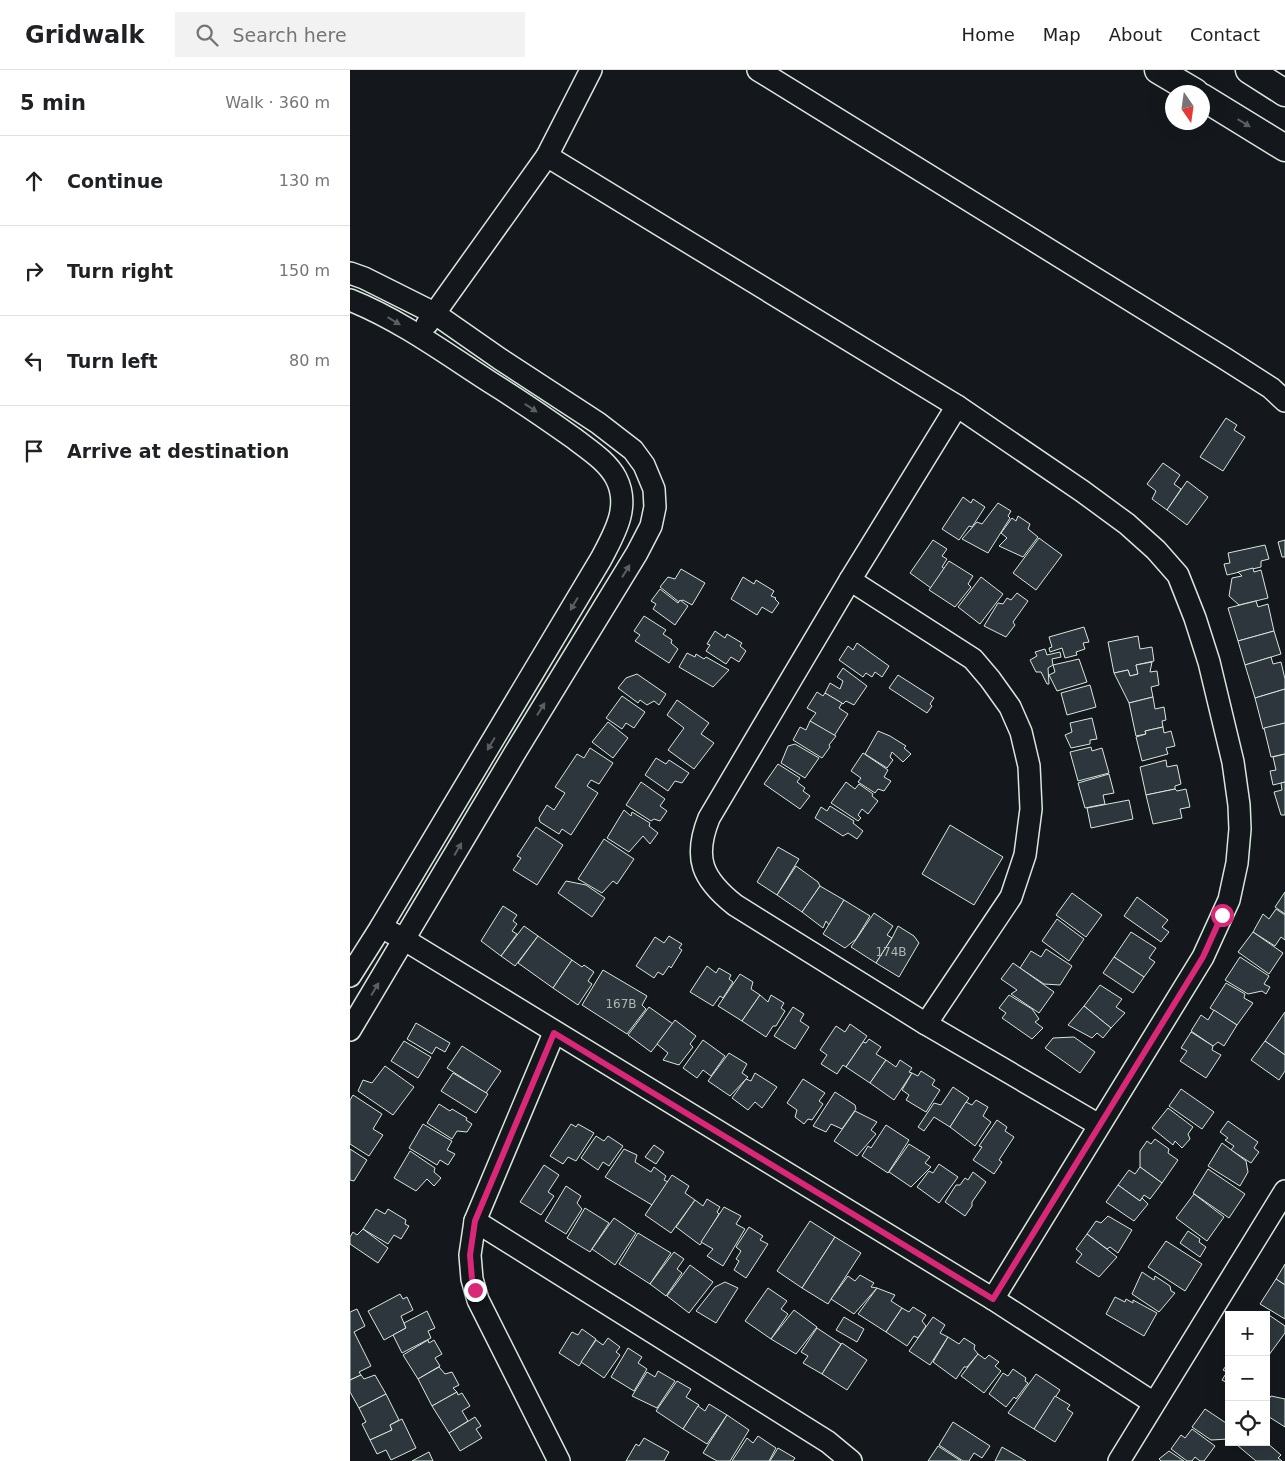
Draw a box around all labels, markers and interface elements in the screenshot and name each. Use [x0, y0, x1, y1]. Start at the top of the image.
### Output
search box [175, 12, 525, 57]
text: Gridwalk [25, 21, 145, 49]
icon: search [193, 21, 221, 49]
text: Search here [233, 24, 347, 46]
text: Home [962, 24, 1015, 45]
text: Map [1043, 24, 1081, 45]
text: About [1109, 24, 1162, 45]
text: Contact [1190, 24, 1260, 45]
north arrow [1165, 85, 1210, 130]
text: 5 min [20, 91, 86, 115]
text: Walk · 360 m [225, 93, 330, 112]
one-way arrow [1237, 118, 1250, 127]
icon: ahead [20, 167, 48, 195]
text: Continue [67, 170, 163, 192]
text: 130 m [279, 171, 330, 190]
icon: right [20, 257, 48, 285]
text: Turn right [67, 260, 173, 282]
text: 150 m [279, 261, 330, 280]
one-way arrow [387, 317, 400, 326]
icon: left [20, 347, 48, 375]
text: Turn left [67, 350, 158, 372]
text: 80 m [289, 351, 330, 370]
one-way arrow [524, 403, 538, 413]
icon: arrive [20, 437, 48, 465]
text: Arrive at destination [67, 440, 289, 462]
one-way arrow [622, 564, 631, 577]
one-way arrow [570, 598, 579, 611]
one-way arrow [537, 703, 546, 716]
one-way arrow [487, 737, 496, 750]
one-way arrow [454, 842, 463, 856]
route start [1211, 904, 1234, 927]
house number: 174B [875, 945, 907, 959]
one-way arrow [371, 982, 380, 995]
house number: 167B [605, 997, 637, 1011]
route end [464, 1279, 487, 1302]
map controls [1225, 1311, 1270, 1446]
button: + [1225, 1311, 1270, 1356]
button: − [1225, 1356, 1270, 1401]
button: locate [1225, 1401, 1270, 1446]

